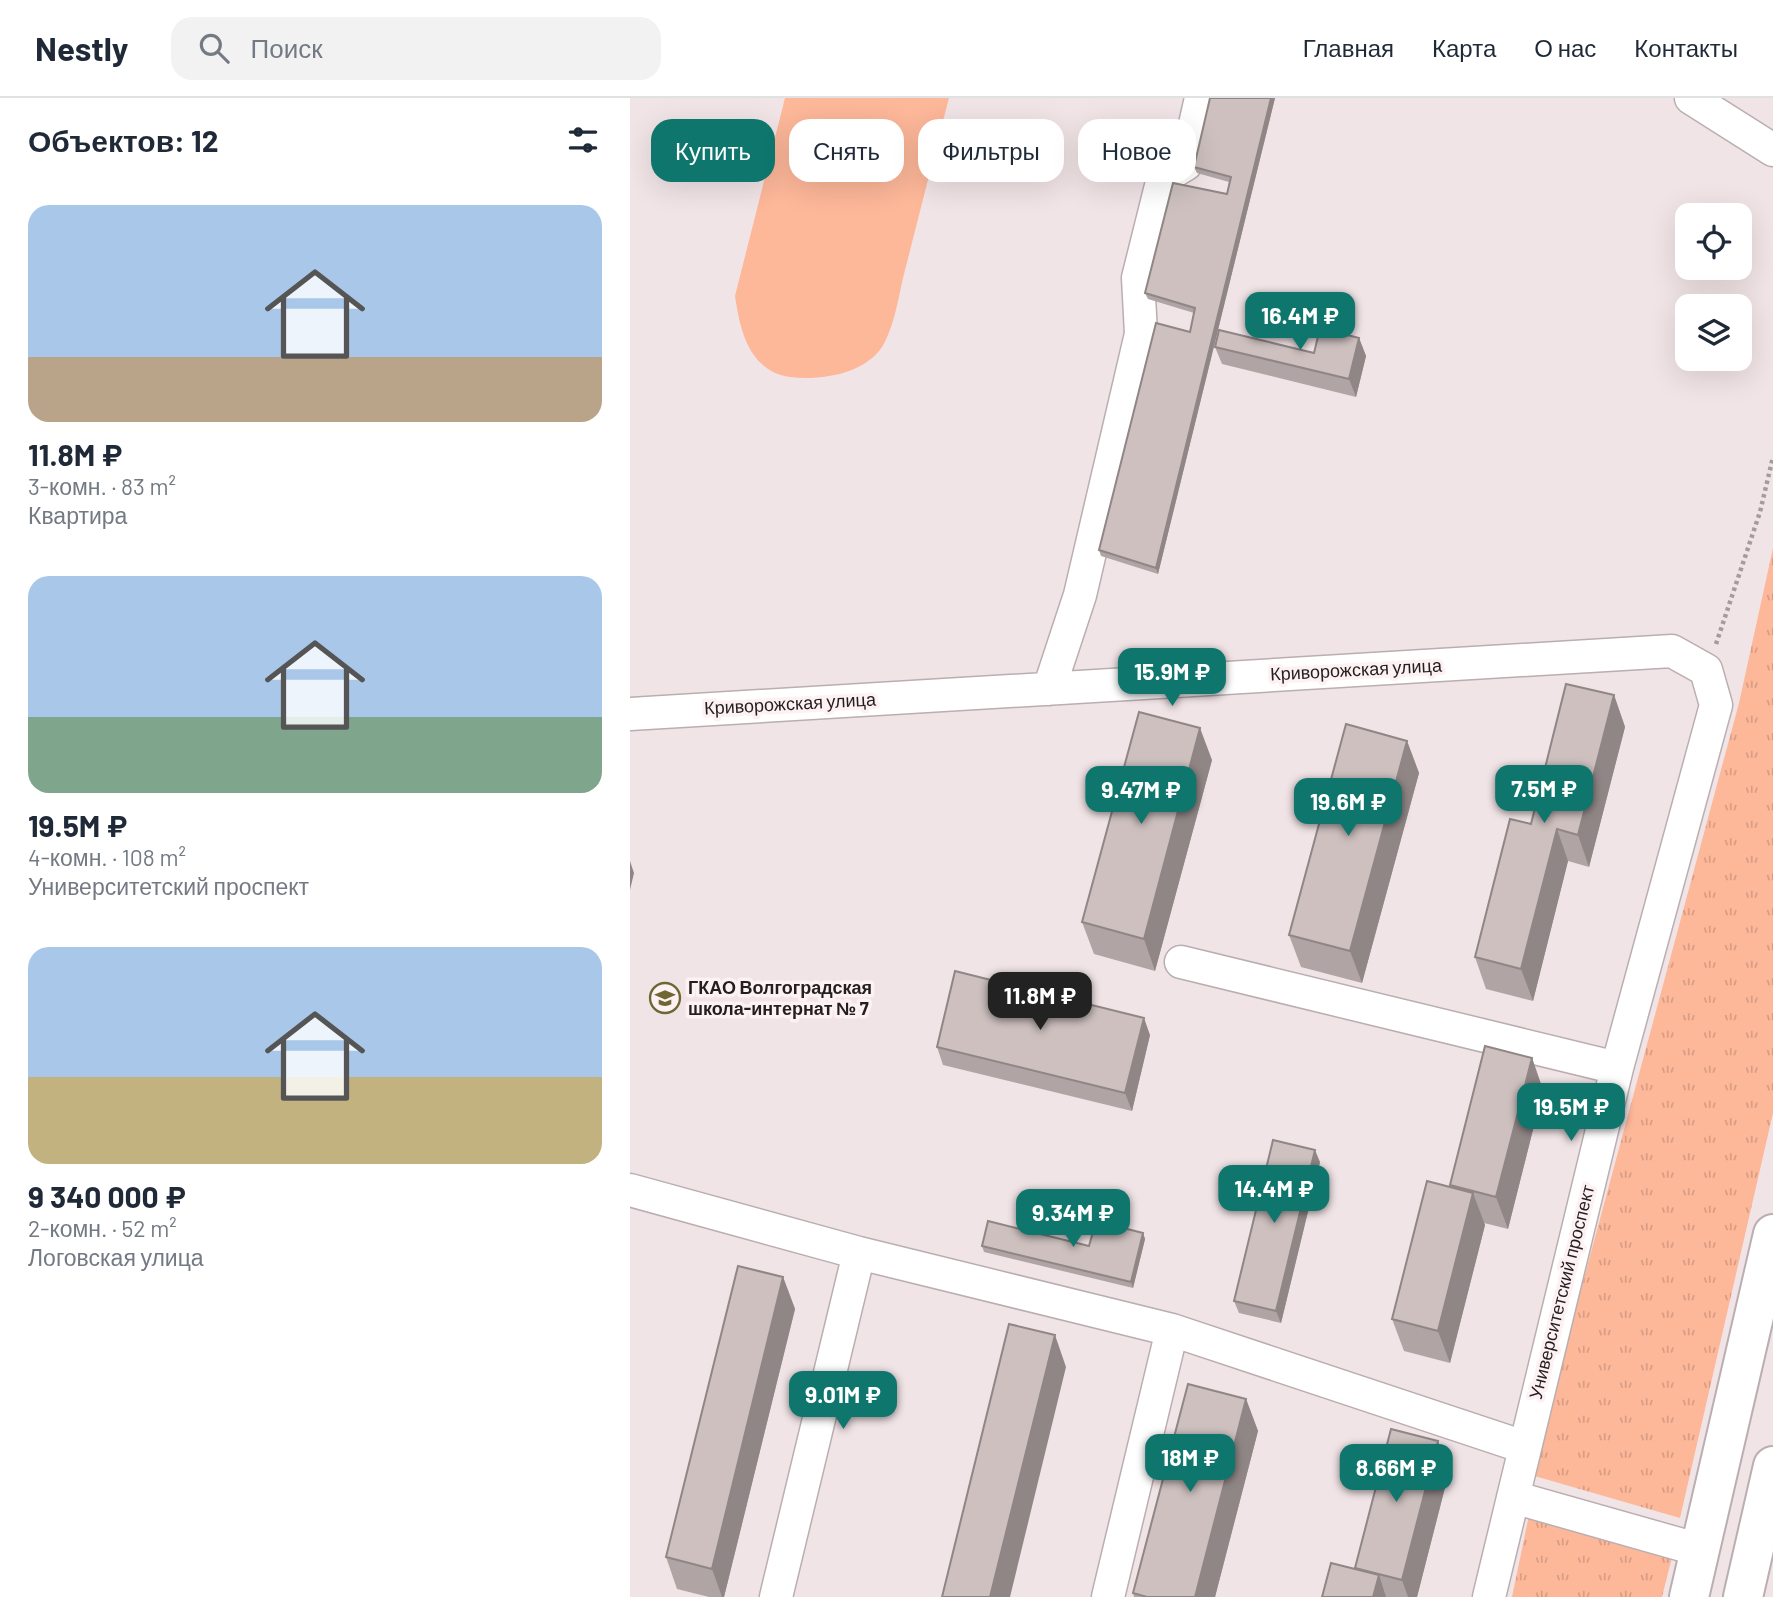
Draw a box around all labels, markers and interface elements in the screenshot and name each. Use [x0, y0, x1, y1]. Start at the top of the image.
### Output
search box [171, 17, 661, 80]
text: Nestly [35, 28, 129, 68]
icon: search [195, 29, 233, 67]
text: Поиск [251, 32, 323, 63]
text: Главная [1303, 33, 1394, 62]
text: Карта [1432, 33, 1496, 62]
text: О нас [1534, 33, 1596, 62]
text: Контакты [1634, 33, 1738, 62]
chip: Купить [651, 119, 775, 182]
chip: Снять [789, 119, 904, 182]
chip: Фильтры [918, 119, 1064, 182]
chip: Новое [1078, 119, 1196, 182]
icon: filters [564, 121, 602, 159]
text: Объектов: 12 [28, 122, 218, 158]
map controls [1675, 203, 1752, 371]
button: locate [1675, 203, 1752, 280]
icon: home [252, 251, 378, 377]
pin: 16.4M ₽ [1235, 292, 1365, 352]
button: layers [1675, 294, 1752, 371]
text: 16.4M ₽ [1261, 301, 1339, 329]
text: 11.8M ₽ [28, 436, 122, 472]
text: 3-комн. · 83 m² [28, 472, 176, 500]
text: Квартира [28, 501, 127, 529]
icon: home [252, 622, 378, 748]
pin: 15.9M ₽ [1107, 648, 1237, 708]
street label: Криворожская улица [1270, 653, 1443, 684]
text: 15.9M ₽ [1134, 657, 1210, 685]
street label: Криворожская улица [704, 687, 877, 718]
pin: 9.47M ₽ [1076, 766, 1206, 826]
pin: 7.5M ₽ [1487, 766, 1601, 825]
text: 7.5M ₽ [1511, 774, 1577, 802]
text: 9.47M ₽ [1101, 775, 1181, 803]
pin: 19.6M ₽ [1283, 778, 1413, 838]
text: 19.6M ₽ [1310, 787, 1386, 815]
text: 19.5M ₽ [28, 807, 127, 843]
text: 4-комн. · 108 m² [28, 843, 186, 871]
text: Университетский проспект [28, 872, 309, 900]
pin: 11.8M ₽ [975, 972, 1105, 1032]
place label: ГКАО Волгоградская школа-интернат № 7 [688, 976, 872, 1019]
school or university icon: ГКАО Волгоградская школа-интернат № 7 [648, 981, 682, 1015]
text: 11.8M ₽ [1004, 981, 1076, 1009]
icon: home [252, 993, 378, 1119]
pin: 19.5M ₽ [1506, 1084, 1636, 1143]
text: 19.5M ₽ [1533, 1092, 1609, 1120]
pin: 14.4M ₽ [1209, 1166, 1339, 1225]
text: 14.4M ₽ [1234, 1174, 1314, 1202]
text: 9 340 000 ₽ [28, 1178, 186, 1214]
street label: Университетский проспект [1524, 1182, 1598, 1401]
pin: 9.34M ₽ [1008, 1190, 1138, 1249]
text: 9.34M ₽ [1032, 1198, 1114, 1226]
text: 2-комн. · 52 m² [28, 1214, 177, 1242]
text: Логовская улица [28, 1243, 204, 1271]
pin: 9.01M ₽ [778, 1372, 908, 1431]
text: 9.01M ₽ [805, 1380, 881, 1408]
pin: 18M ₽ [1141, 1434, 1239, 1494]
text: 18M ₽ [1161, 1443, 1219, 1471]
pin: 8.66M ₽ [1331, 1444, 1461, 1504]
text: 8.66M ₽ [1356, 1453, 1436, 1481]

